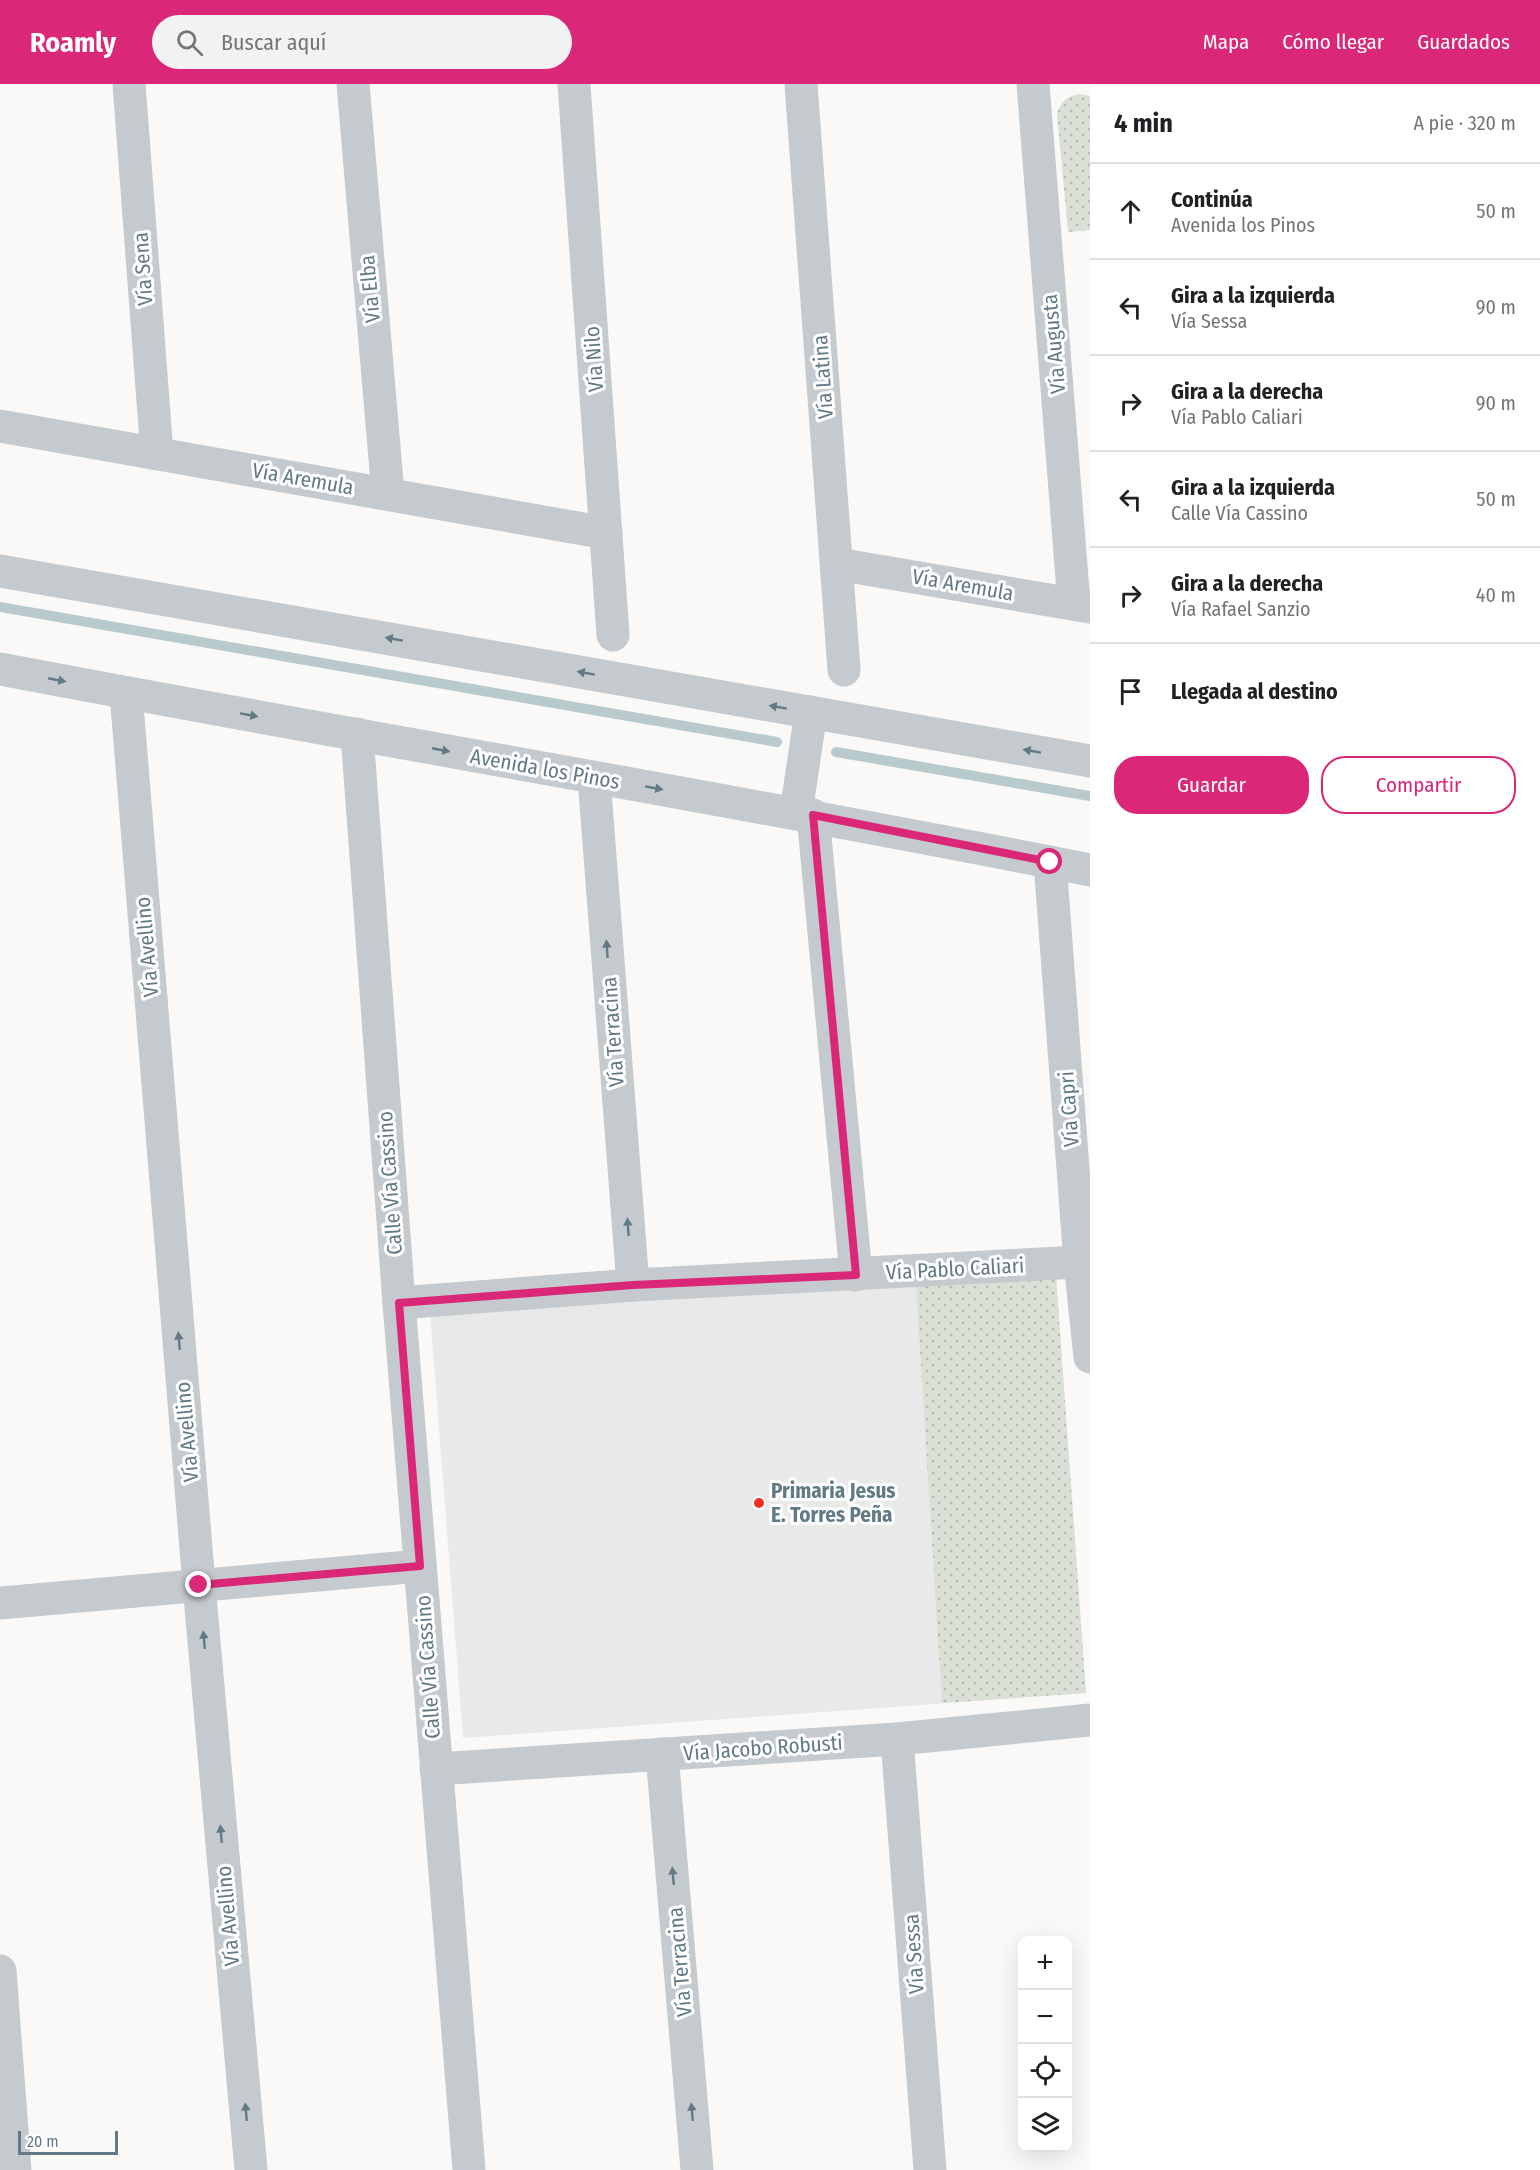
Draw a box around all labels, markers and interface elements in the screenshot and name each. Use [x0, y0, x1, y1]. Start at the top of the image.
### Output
search box [152, 15, 572, 69]
text: Roamly [30, 26, 116, 59]
icon: search [173, 26, 206, 59]
text: Buscar aquí [221, 29, 326, 56]
text: Mapa [1203, 29, 1249, 55]
text: Cómo llegar [1282, 29, 1384, 55]
text: Guardados [1417, 29, 1510, 55]
text: 4 min [1114, 108, 1173, 139]
text: A pie · 320 m [1413, 111, 1516, 135]
text: Continúa [1171, 186, 1253, 213]
icon: ahead [1114, 195, 1147, 228]
text: 50 m [1476, 199, 1516, 223]
text: Avenida los Pinos [1171, 213, 1315, 237]
street label: Vía Sena [127, 231, 159, 307]
street label: Vía Elba [354, 254, 386, 324]
text: Gira a la izquierda [1171, 282, 1335, 309]
icon: left [1114, 291, 1147, 324]
street label: Vía Augusta [1037, 293, 1071, 395]
text: 90 m [1476, 295, 1516, 319]
text: Vía Sessa [1171, 309, 1247, 333]
street label: Vía Nilo [579, 325, 609, 393]
street label: Vía Latina [807, 334, 839, 420]
text: Gira a la derecha [1171, 378, 1323, 405]
icon: right [1114, 387, 1147, 420]
text: 90 m [1476, 391, 1516, 415]
text: Vía Pablo Caliari [1171, 405, 1303, 429]
street label: Vía Aremula [250, 457, 356, 501]
text: Gira a la izquierda [1171, 474, 1335, 501]
icon: left [1114, 483, 1147, 516]
text: 50 m [1476, 487, 1516, 511]
text: Calle Vía Cassino [1171, 501, 1308, 525]
street label: Vía Aremula [910, 563, 1016, 607]
text: Gira a la derecha [1171, 570, 1323, 597]
icon: right [1114, 579, 1147, 612]
text: 40 m [1476, 583, 1516, 607]
text: Vía Rafael Sanzio [1171, 597, 1311, 621]
one-way arrow [384, 635, 403, 644]
one-way arrow [577, 668, 596, 677]
icon: arrive [1114, 675, 1147, 708]
one-way arrow [48, 676, 67, 685]
text: Llegada al destino [1171, 678, 1338, 705]
one-way arrow [769, 702, 788, 711]
one-way arrow [240, 711, 259, 720]
street label: Avenida los Pinos [468, 743, 622, 795]
one-way arrow [432, 746, 451, 755]
one-way arrow [1023, 746, 1042, 755]
button: Guardar [1114, 756, 1309, 814]
button: Compartir [1321, 756, 1516, 814]
one-way arrow [644, 784, 663, 793]
route start [1036, 848, 1062, 874]
street label: Vía Avellino [130, 896, 164, 998]
one-way arrow [602, 939, 612, 958]
street label: Vía Terracina [596, 976, 630, 1088]
street label: Vía Capri [1053, 1070, 1085, 1148]
street label: Calle Vía Cassino [372, 1110, 408, 1256]
one-way arrow [623, 1217, 633, 1236]
street label: Vía Pablo Caliari [885, 1252, 1025, 1286]
one-way arrow [174, 1331, 184, 1350]
street label: Vía Avellino [170, 1381, 204, 1483]
place label: Primaria Jesus E. Torres Peña [771, 1478, 896, 1528]
marker: Primaria Jesus E. Torres Peña [752, 1496, 766, 1510]
route end [185, 1571, 211, 1597]
street label: Calle Vía Cassino [410, 1594, 446, 1740]
one-way arrow [199, 1630, 209, 1649]
street label: Vía Jacobo Robusti [682, 1729, 844, 1767]
one-way arrow [216, 1824, 226, 1843]
street label: Vía Avellino [211, 1865, 245, 1967]
one-way arrow [668, 1866, 677, 1885]
street label: Vía Terracina [662, 1906, 698, 2018]
street label: Vía Sessa [898, 1913, 930, 1995]
map controls [1018, 1936, 1072, 2152]
button: + [1018, 1936, 1072, 1990]
button: − [1018, 1990, 1072, 2044]
button: locate [1018, 2044, 1072, 2098]
button: layers [1018, 2098, 1072, 2152]
one-way arrow [241, 2102, 251, 2121]
one-way arrow [688, 2102, 697, 2121]
scale bar [18, 2128, 118, 2156]
text: 20 m [27, 2132, 58, 2151]

